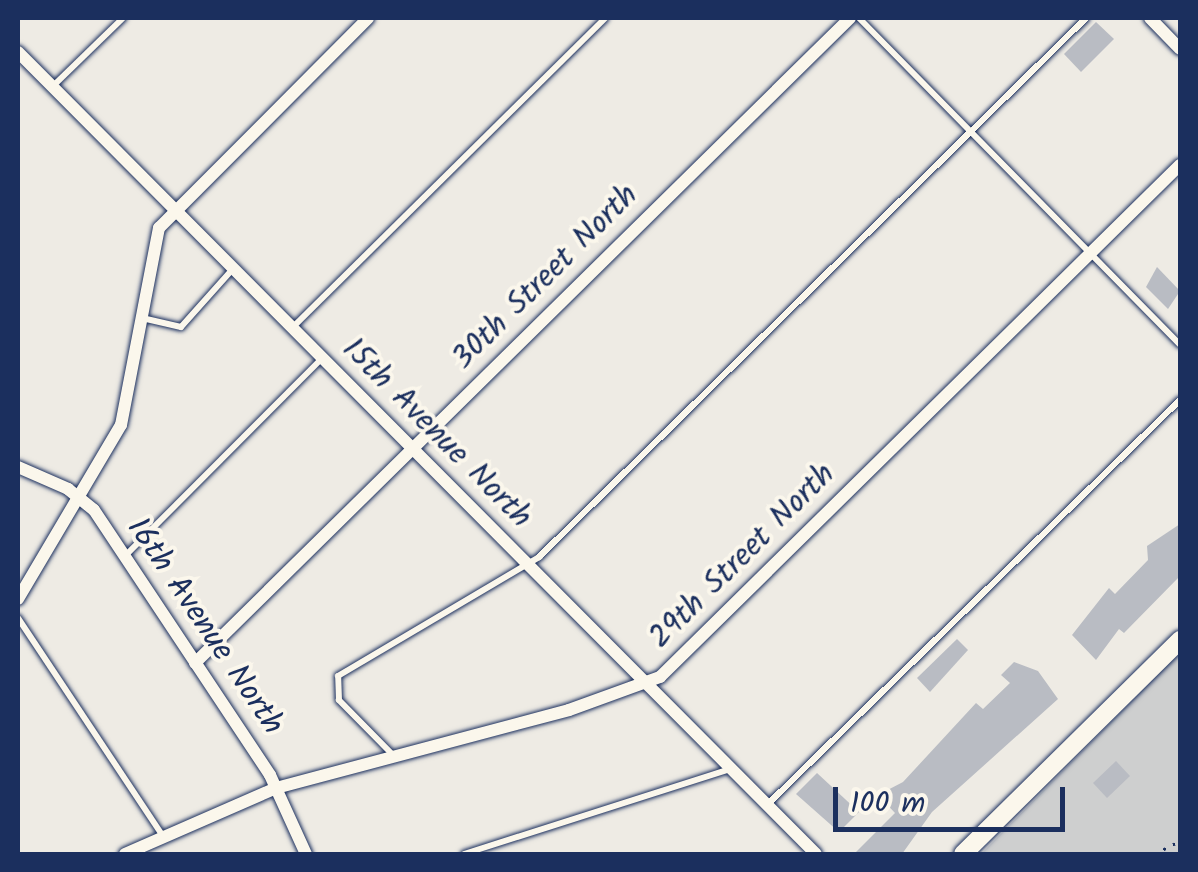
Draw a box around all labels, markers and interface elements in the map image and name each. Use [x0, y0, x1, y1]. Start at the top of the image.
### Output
street label: 30th Street North [445, 177, 647, 379]
street label: 15th Avenue North [333, 331, 539, 537]
street label: 29th Street North [642, 456, 844, 658]
street label: 16th Avenue North [117, 511, 291, 743]
scale bar [838, 767, 1070, 829]
text: 100 m [850, 780, 925, 828]

